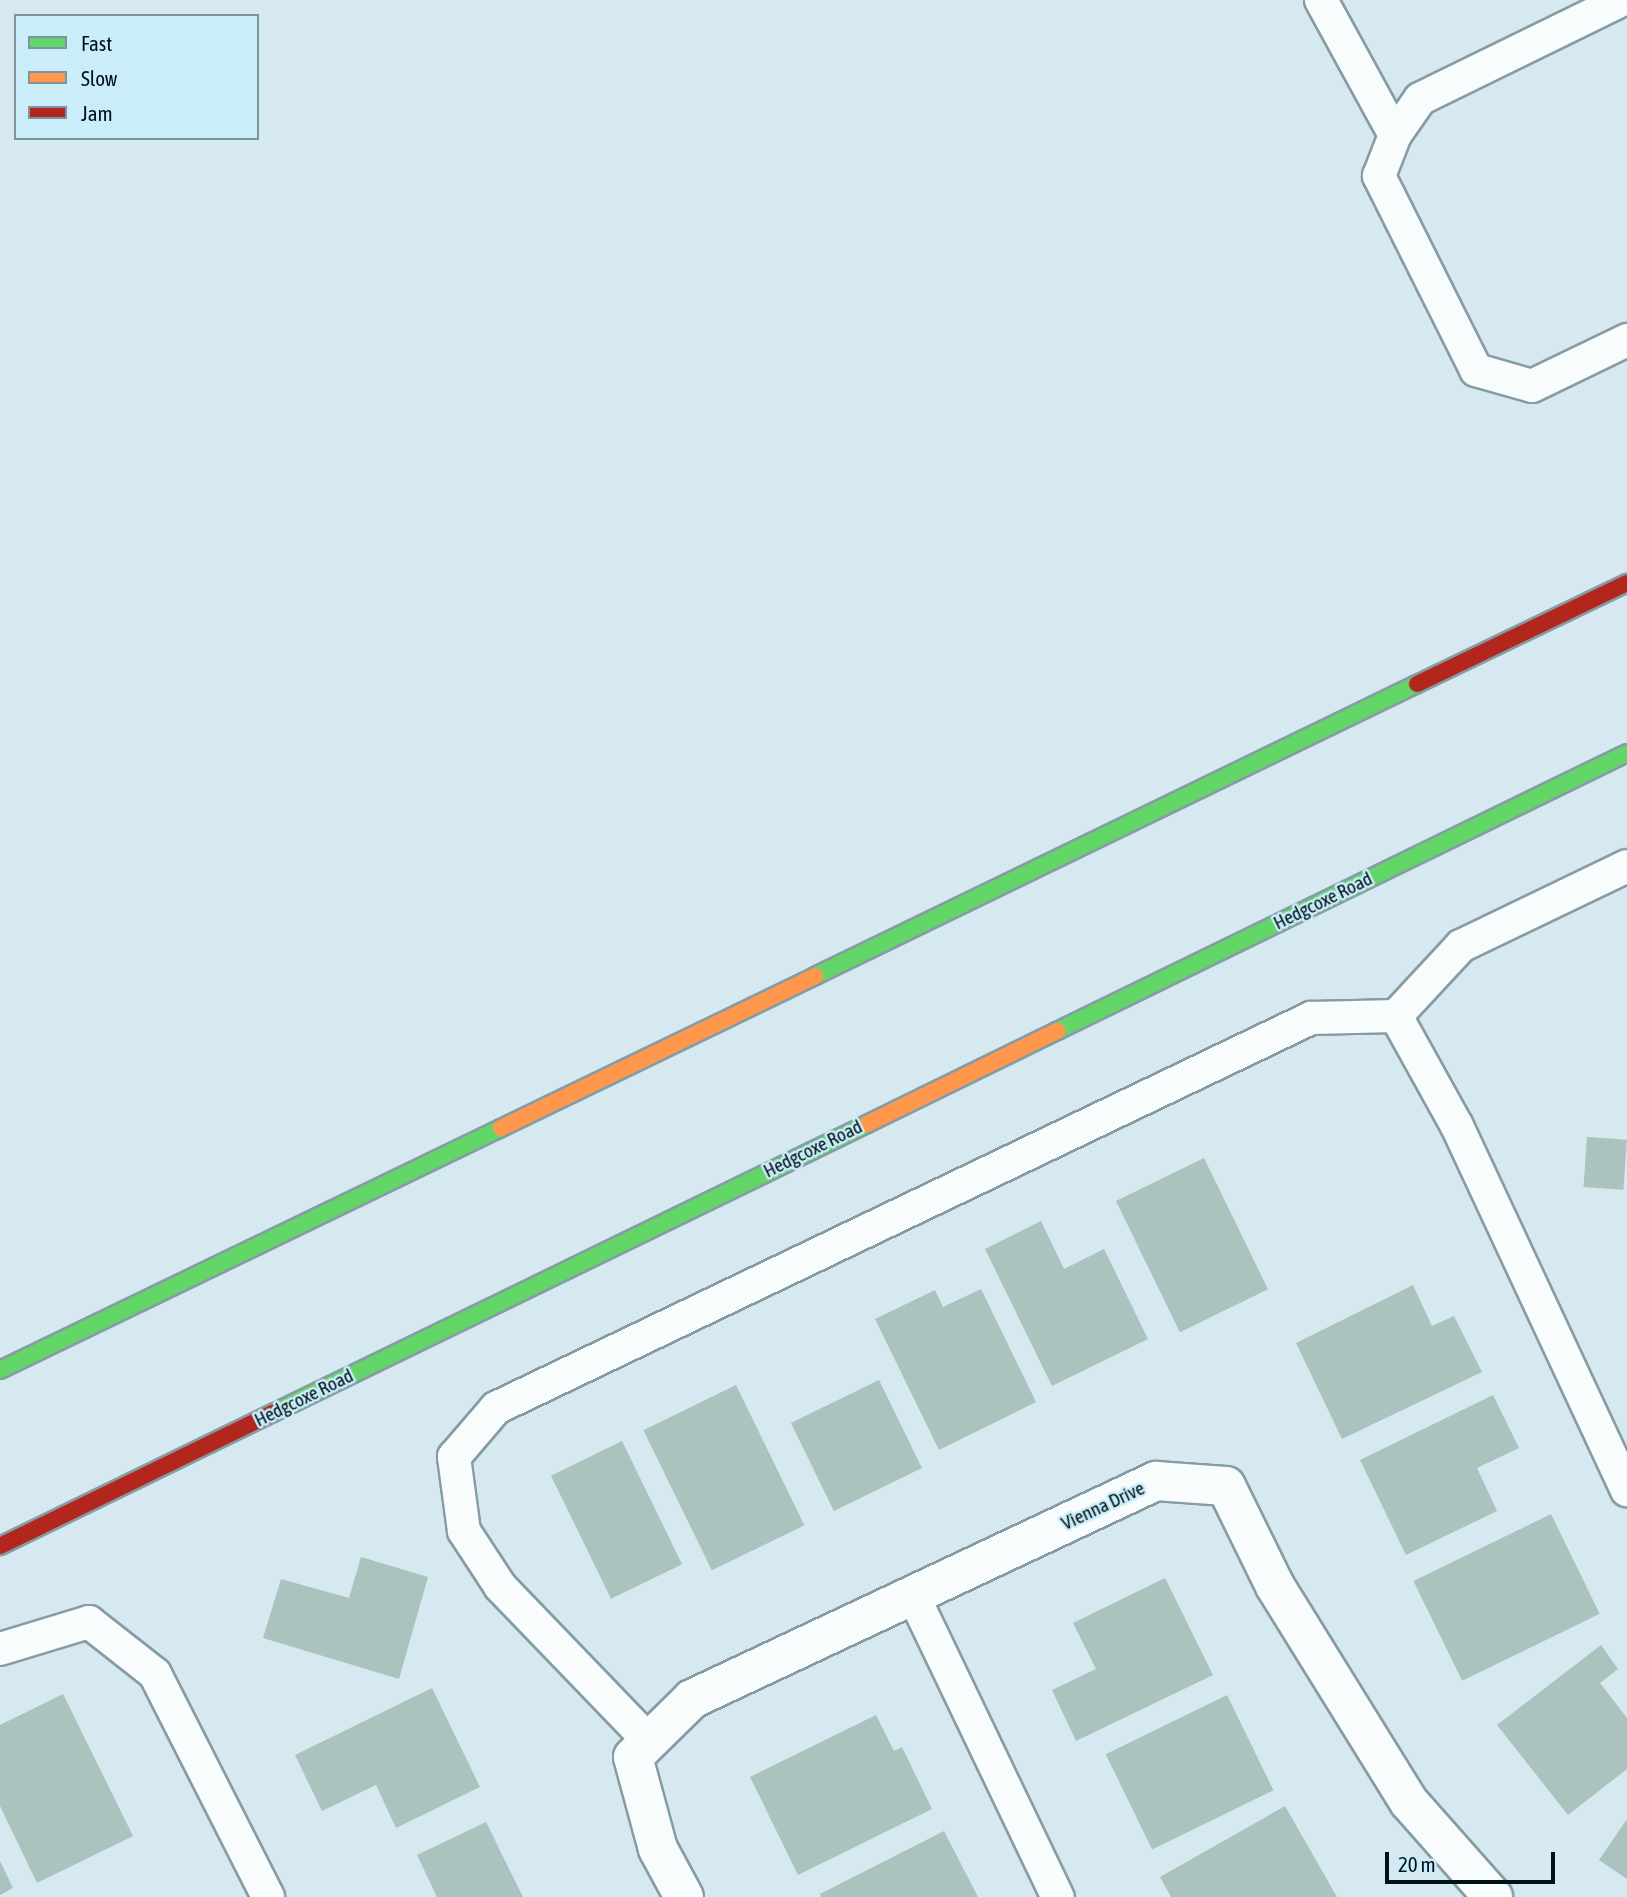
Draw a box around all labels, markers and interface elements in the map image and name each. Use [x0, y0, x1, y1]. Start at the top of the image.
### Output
legend [14, 14, 259, 140]
text: Fast [81, 31, 112, 55]
text: Slow [81, 66, 117, 90]
text: Jam [81, 101, 113, 125]
street label: Hedgcoxe Road [1270, 867, 1376, 935]
street label: Hedgcoxe Road [760, 1115, 866, 1183]
street label: Hedgcoxe Road [251, 1364, 357, 1432]
street label: Vienna Drive [1058, 1477, 1148, 1535]
scale bar [1389, 1838, 1559, 1882]
text: 20 m [1398, 1852, 1436, 1876]

